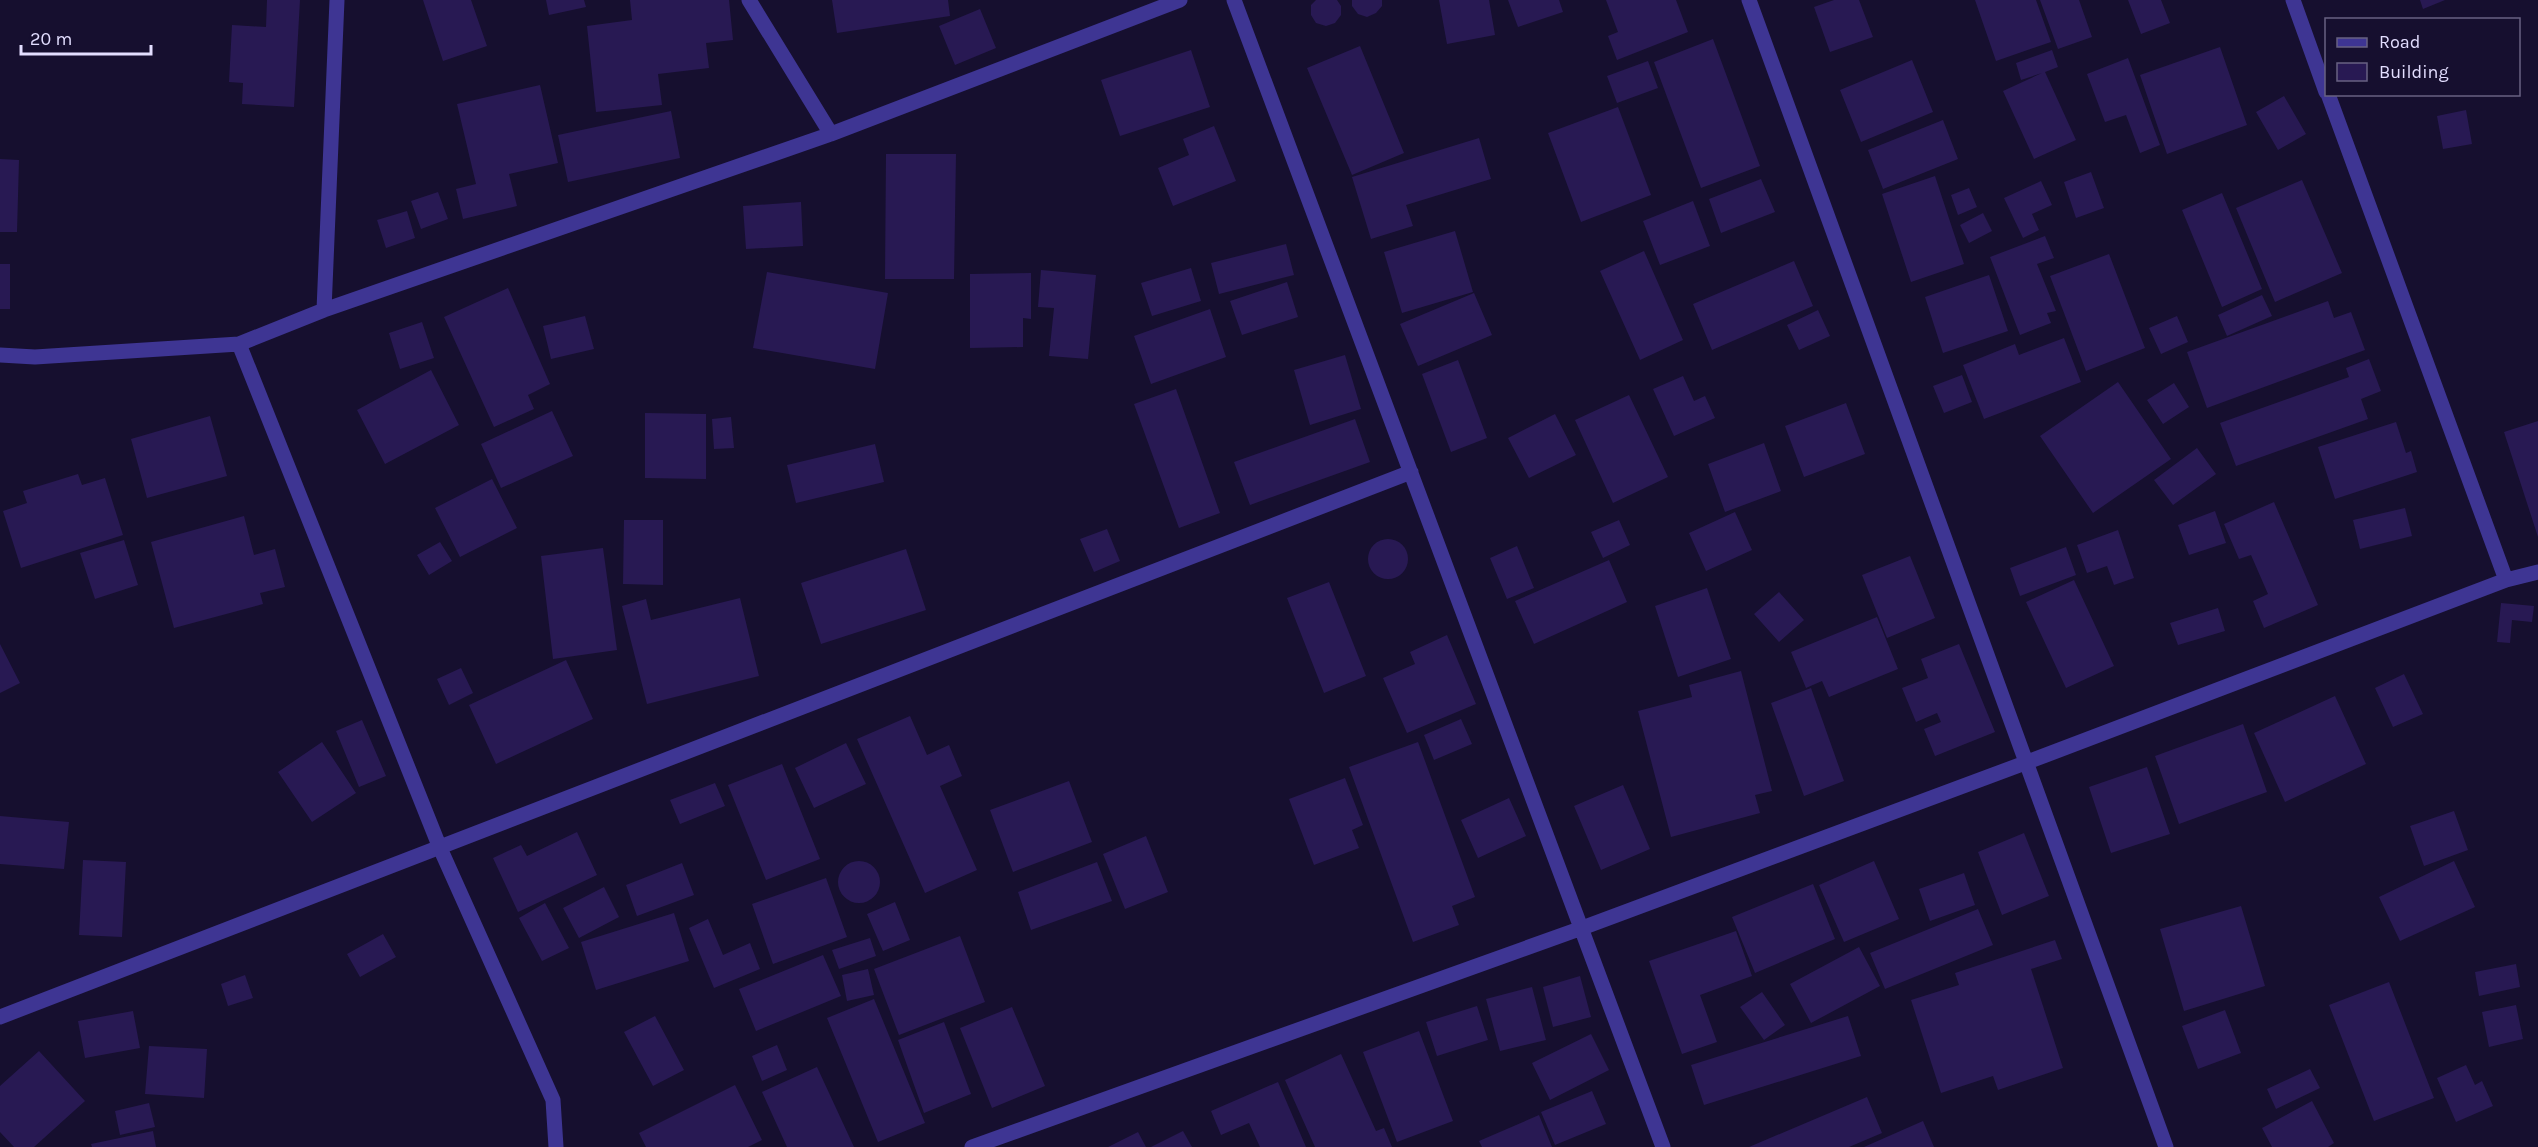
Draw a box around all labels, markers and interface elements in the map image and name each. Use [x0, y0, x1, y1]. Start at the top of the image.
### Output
scale bar [21, 18, 152, 56]
legend [2325, 18, 2520, 96]
text: 20 m [30, 28, 72, 50]
text: Road [2379, 31, 2420, 53]
text: Building [2379, 61, 2449, 83]

